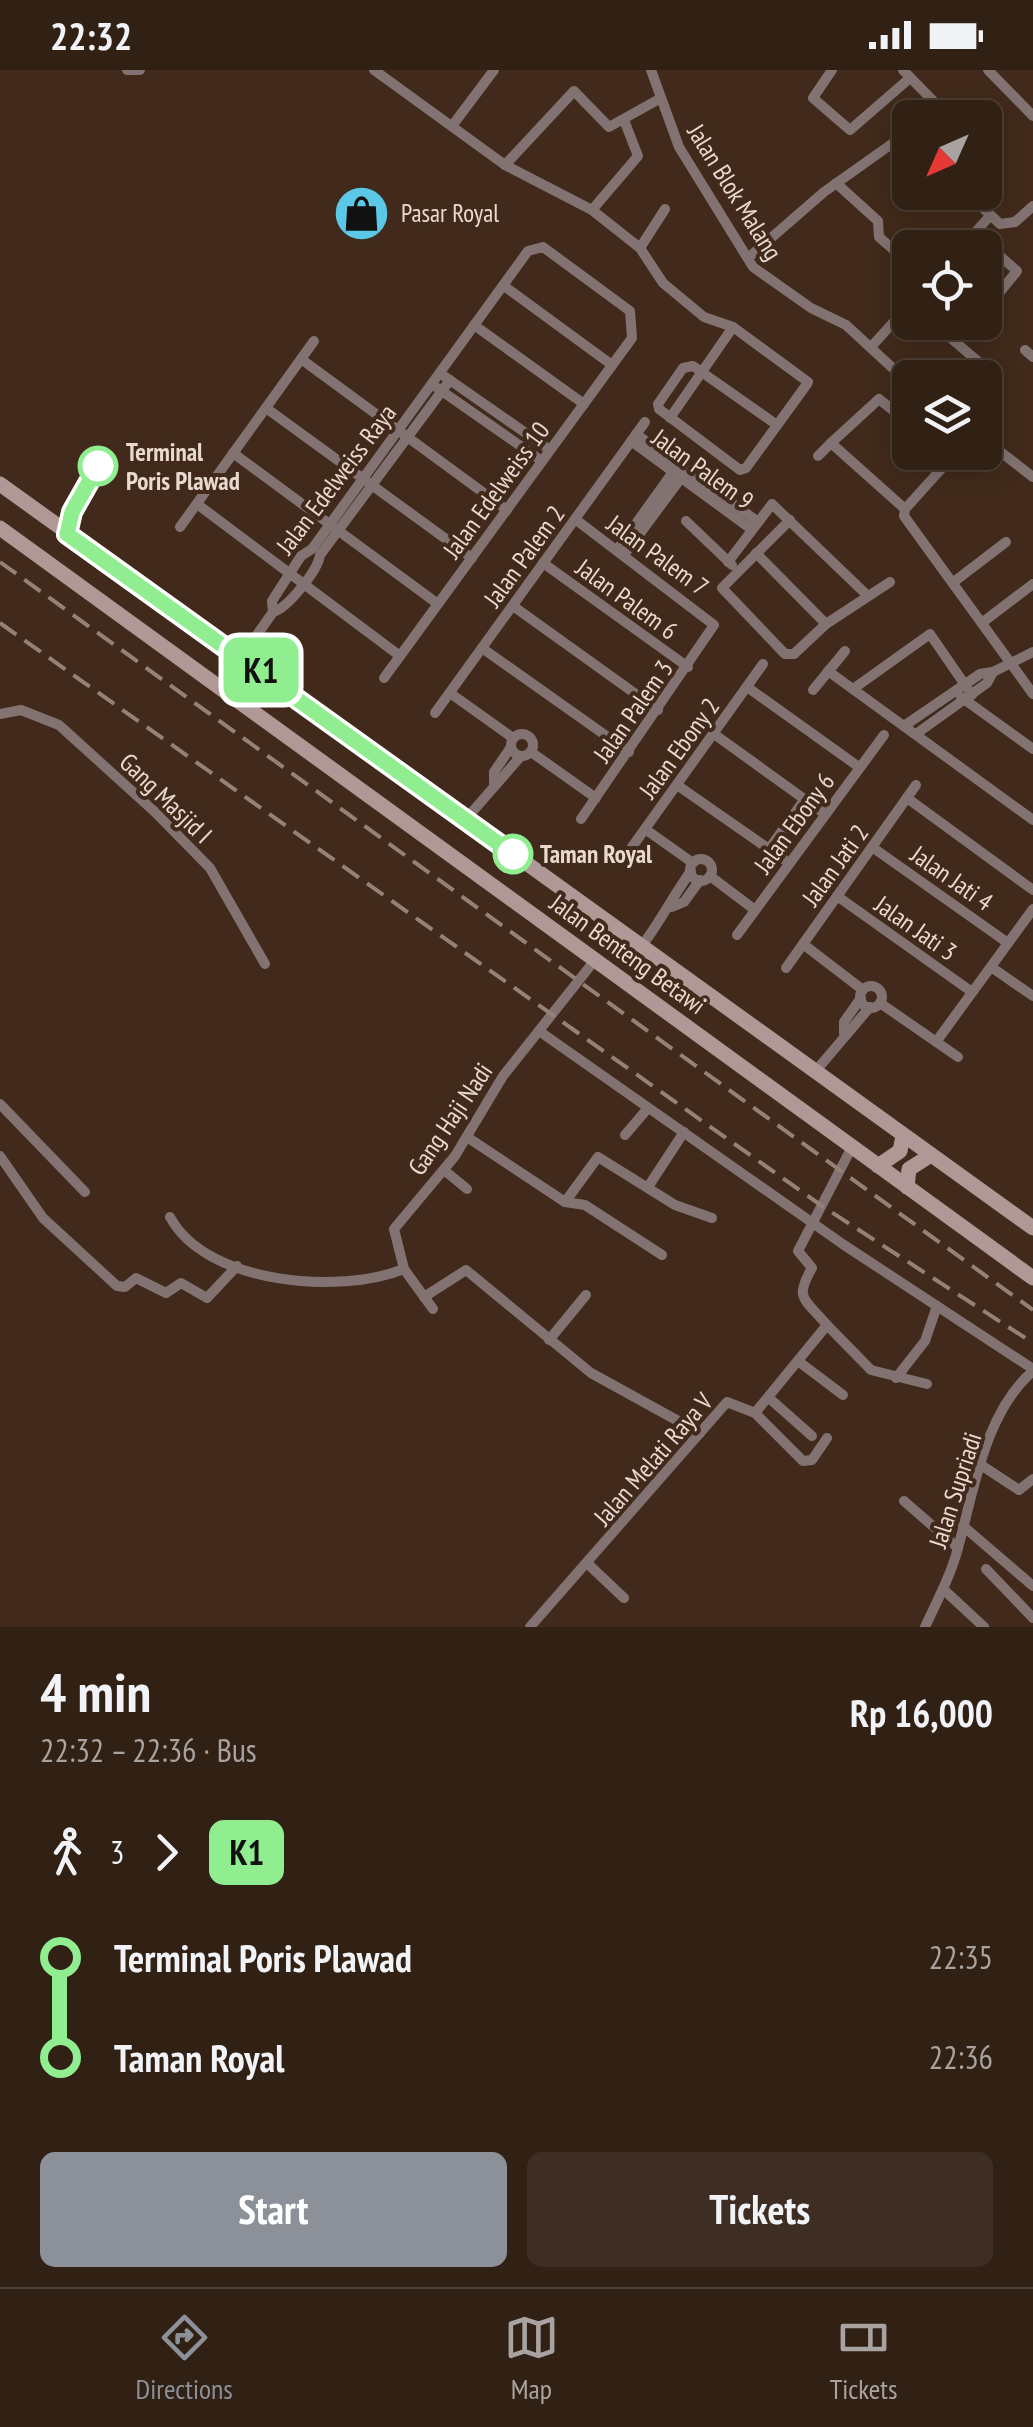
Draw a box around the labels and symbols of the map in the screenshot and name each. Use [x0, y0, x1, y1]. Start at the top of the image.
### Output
north arrow [892, 100, 1002, 210]
street label: Jalan Blok Malang [680, 117, 789, 266]
shop icon: Pasar Royal [332, 183, 392, 243]
place label: Pasar Royal [401, 197, 499, 229]
street label: Jalan Edelweiss Raya [269, 398, 403, 561]
street label: Jalan Edelweiss 10 [435, 416, 556, 565]
street label: Jalan Palem 9 [645, 421, 760, 517]
place label: Terminal Poris Plawad [126, 436, 240, 497]
marker: Terminal Poris Plawad [79, 447, 117, 485]
street label: Jalan Palem 2 [476, 499, 572, 614]
street label: Jalan Palem 7 [600, 507, 715, 603]
street label: Jalan Palem 6 [569, 551, 684, 647]
line badge: K1 [216, 638, 306, 702]
street label: Jalan Palem 3 [586, 654, 680, 769]
street label: Jalan Ebony 2 [631, 691, 726, 805]
street label: Gang Masjid I [113, 746, 219, 850]
street label: Jalan Ebony 6 [746, 766, 841, 880]
street label: Jalan Jati 2 [794, 818, 875, 913]
marker: Taman Royal [494, 835, 532, 873]
place label: Taman Royal [540, 838, 653, 870]
street label: Jalan Jati 4 [904, 838, 999, 918]
street label: Jalan Benteng Betawi [543, 886, 712, 1021]
street label: Jalan Jati 3 [868, 888, 963, 968]
street label: Gang Haji Nadi [401, 1057, 499, 1181]
street label: Jalan Melati Raya V [586, 1386, 720, 1533]
street label: Jalan Supriadi [921, 1428, 989, 1553]

